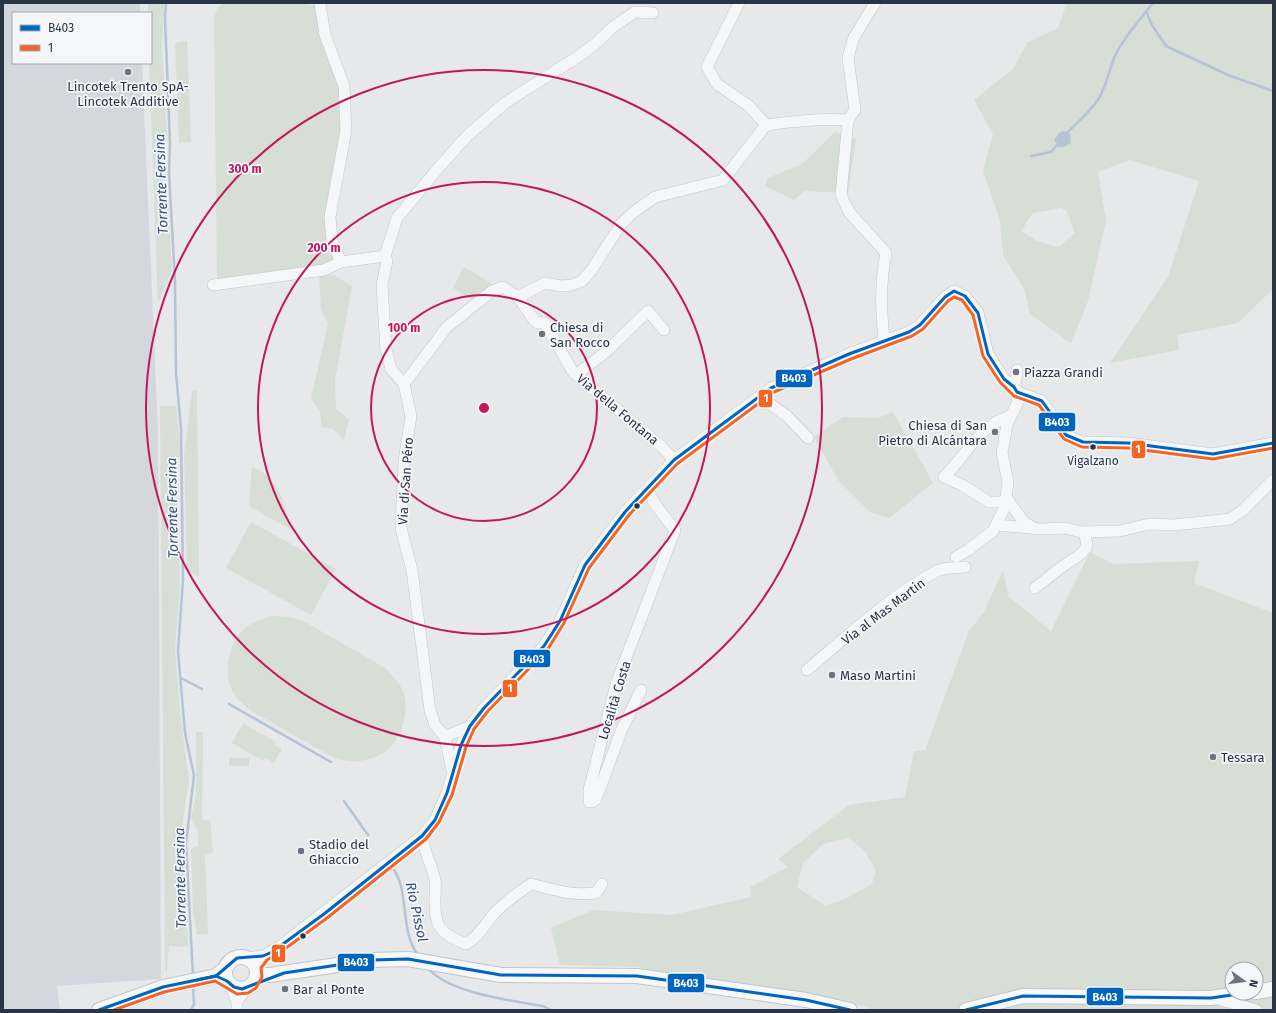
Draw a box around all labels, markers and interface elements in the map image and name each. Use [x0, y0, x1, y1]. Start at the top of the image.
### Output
legend [12, 12, 152, 64]
text: B403 [48, 21, 74, 35]
text: 1 [48, 41, 53, 55]
marker: Lincotek Trento SpA- Lincotek Additive [123, 67, 133, 77]
place label: Lincotek Trento SpA- Lincotek Additive [67, 79, 189, 109]
water label: Torrente Fersina [151, 133, 172, 235]
text: 300 m [227, 162, 262, 176]
text: 200 m [307, 241, 341, 255]
place label: Chiesa di San Rocco [550, 320, 610, 350]
text: 100 m [388, 321, 420, 335]
marker: Chiesa di San Rocco [537, 329, 547, 339]
place label: Piazza Grandi [1024, 365, 1103, 380]
marker: Piazza Grandi [1011, 367, 1021, 377]
line badge: B403 [775, 369, 813, 388]
street label: Via della Fontana [574, 371, 662, 448]
text: B403 [782, 372, 807, 385]
line badge: 1 [758, 389, 773, 408]
text: 1 [763, 392, 769, 405]
centre of rings [477, 401, 491, 415]
line badge: B403 [1038, 412, 1076, 432]
text: B403 [1045, 416, 1070, 429]
place label: Chiesa di San Pietro di Alcántara [878, 418, 987, 448]
marker: Chiesa di San Pietro di Alcántara [990, 427, 1000, 437]
street label: Via di San Péro [395, 437, 416, 525]
line badge: 1 [1131, 440, 1146, 459]
marker: Vigalzano [1088, 442, 1098, 452]
text: 1 [1135, 443, 1141, 456]
place label: Vigalzano [1067, 454, 1119, 468]
water label: Torrente Fersina [163, 457, 182, 559]
unlabelled marker [632, 501, 642, 511]
street label: Via al Mas Martin [839, 575, 928, 648]
line badge: B403 [513, 649, 551, 668]
text: B403 [520, 653, 545, 666]
street label: Località Costa [595, 659, 634, 741]
place label: Maso Martini [840, 668, 916, 683]
marker: Maso Martini [827, 670, 837, 680]
line badge: 1 [502, 679, 518, 698]
text: 1 [507, 682, 513, 695]
place label: Tessara [1221, 750, 1265, 765]
marker: Tessara [1208, 752, 1218, 762]
water label: Torrente Fersina [171, 827, 190, 929]
place label: Stadio del Ghiaccio [309, 837, 369, 867]
marker: Stadio del Ghiaccio [296, 846, 306, 856]
water label: Rio Pissol [402, 881, 431, 944]
unlabelled marker [298, 931, 308, 941]
line badge: 1 [271, 944, 286, 963]
text: 1 [275, 947, 281, 960]
line badge: B403 [337, 953, 375, 972]
text: B403 [344, 956, 369, 969]
north arrow [1224, 961, 1264, 1001]
line badge: B403 [667, 973, 705, 993]
text: B403 [674, 977, 699, 990]
text: N [1246, 978, 1260, 988]
place label: Bar al Ponte [293, 982, 365, 997]
marker: Bar al Ponte [280, 984, 290, 994]
line badge: B403 [1086, 987, 1124, 1006]
text: B403 [1093, 991, 1118, 1004]

